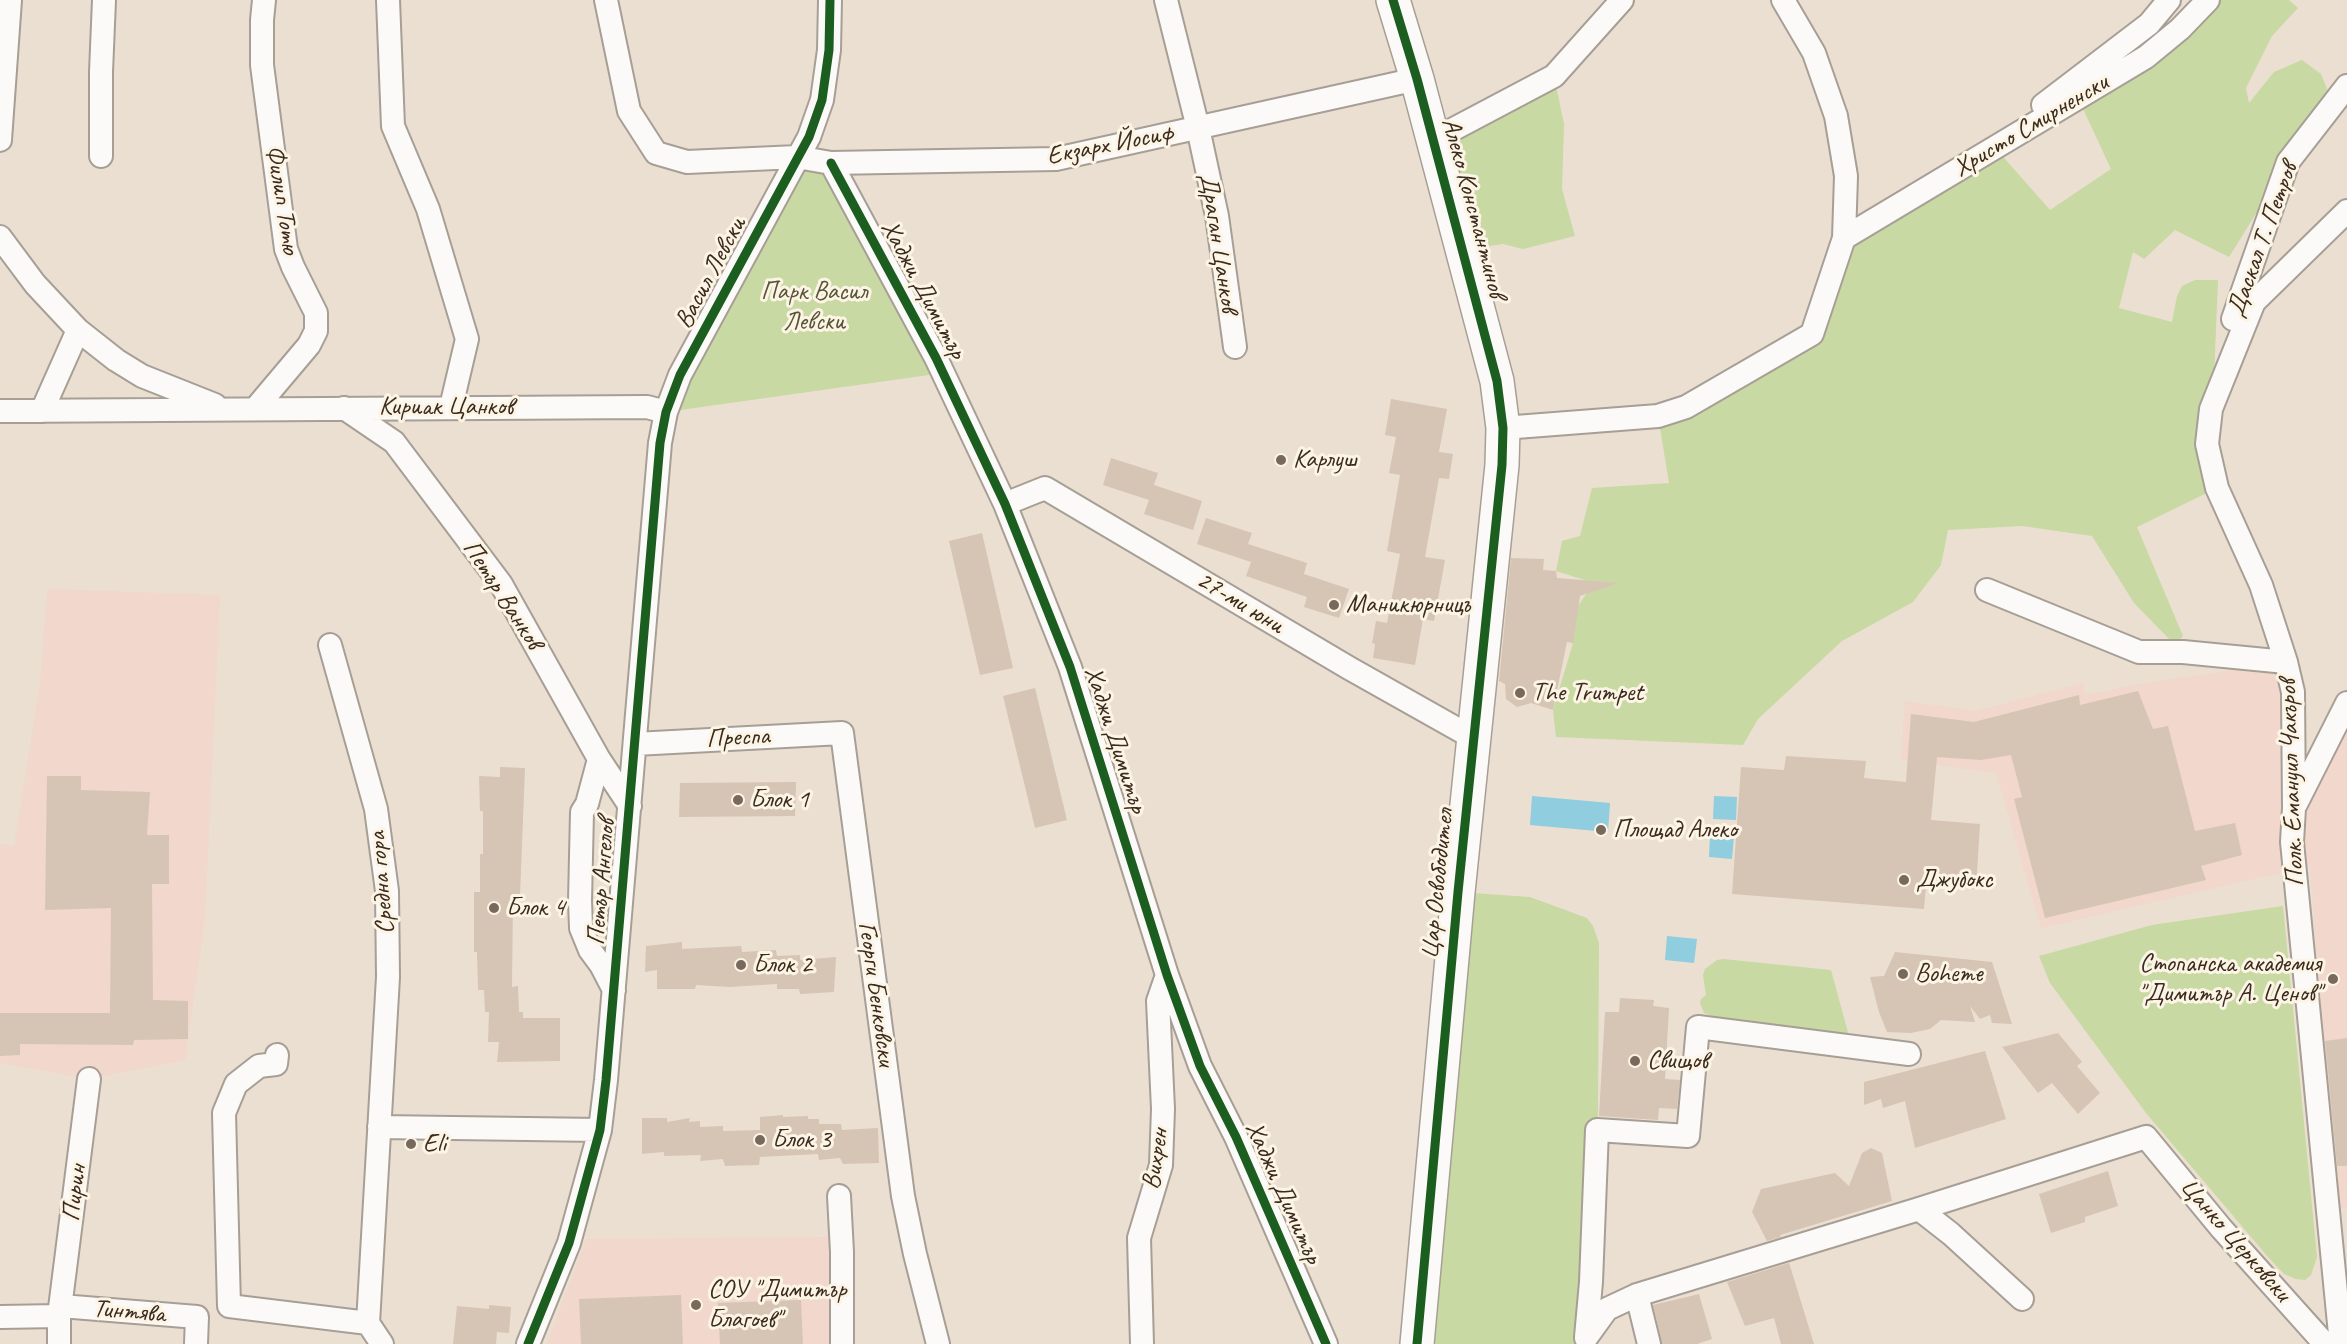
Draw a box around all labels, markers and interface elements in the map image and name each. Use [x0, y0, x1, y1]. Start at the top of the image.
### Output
street label: Христо Смирненски [1948, 68, 2114, 184]
street label: Алеко Константинов [1434, 115, 1512, 301]
street label: Екзарх Йосиф [1044, 117, 1176, 173]
street label: Филип Тотю [258, 143, 306, 257]
street label: Даскал Т. Петров [2221, 159, 2305, 321]
street label: Драган Цанков [1192, 171, 1244, 315]
street label: Васил Левски [669, 212, 753, 334]
street label: Хаджи Димитър [873, 215, 973, 365]
park label: Парк Васил Левски [761, 276, 867, 338]
street label: Кириак Цанков [379, 391, 513, 423]
place label: Карлуш [1293, 444, 1357, 476]
marker: Карлуш [1274, 453, 1288, 467]
street label: Петър Ванков [455, 535, 549, 655]
street label: 27-ми юни [1191, 565, 1289, 641]
place label: Маникюрницъ [1346, 589, 1471, 621]
marker: Маникюрницъ [1327, 598, 1341, 612]
street label: Хаджи Димитър [1077, 663, 1153, 817]
place label: The Trumpet [1532, 677, 1643, 709]
street label: Полк. Емануил Чакъров [2273, 679, 2311, 887]
marker: The Trumpet [1513, 686, 1527, 700]
street label: Преспа [706, 721, 770, 755]
place label: Блок 1 [750, 784, 809, 816]
marker: Блок 1 [731, 793, 745, 807]
street label: Цар Освободител [1415, 807, 1461, 961]
place label: Площад Алеко [1613, 814, 1737, 846]
street label: Петър Ангелов [581, 818, 623, 946]
marker: Площад Алеко [1594, 823, 1608, 837]
street label: Средна гора [362, 830, 402, 936]
place label: Джубокс [1916, 864, 1993, 896]
marker: Джубокс [1897, 873, 1911, 887]
place label: Блок 4 [506, 892, 565, 924]
marker: Блок 4 [487, 901, 501, 915]
street label: Георги Бенковски [850, 920, 902, 1068]
place label: Стопанска академия "Димитър А. Ценов" [2138, 948, 2321, 1010]
place label: Блок 2 [753, 949, 812, 981]
marker: Блок 2 [734, 958, 748, 972]
place label: Boheme [1915, 958, 1983, 990]
marker: Boheme [1896, 967, 1910, 981]
marker: Стопанска академия "Димитър А. Ценов" [2326, 972, 2340, 986]
place label: Свищов [1647, 1045, 1708, 1077]
marker: Свищов [1628, 1054, 1642, 1068]
street label: Хаджи Димитър [1238, 1117, 1328, 1269]
place label: Блок 3 [772, 1124, 831, 1156]
street label: Вихрен [1136, 1126, 1176, 1192]
place label: Eli [423, 1128, 446, 1160]
marker: Блок 3 [753, 1133, 767, 1147]
marker: Eli [404, 1137, 418, 1151]
street label: Пирин [56, 1163, 94, 1223]
street label: Цанко Церковски [2173, 1172, 2297, 1308]
place label: СОУ "Димитър Благоев" [708, 1274, 847, 1336]
street label: Тинтява [92, 1293, 166, 1331]
marker: СОУ "Димитър Благоев" [689, 1298, 703, 1312]

